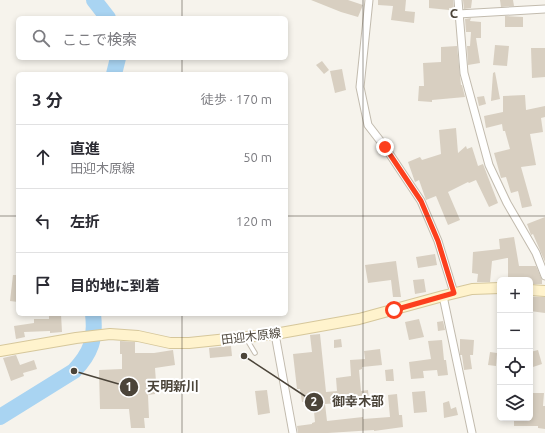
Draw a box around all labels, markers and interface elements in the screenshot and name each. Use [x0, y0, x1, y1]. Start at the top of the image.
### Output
text: C [450, 6, 459, 20]
search box [16, 16, 288, 60]
icon: search [30, 27, 52, 49]
text: ここで検索 [62, 31, 137, 48]
text: 3 分 [32, 90, 63, 109]
text: 徒歩 · 170 m [201, 92, 272, 106]
route end [376, 138, 394, 156]
text: 直進 [70, 140, 100, 157]
icon: ahead [32, 146, 54, 168]
text: 50 m [243, 150, 272, 164]
text: 田迎木原線 [70, 161, 135, 175]
icon: left [32, 210, 54, 232]
text: 左折 [70, 213, 100, 230]
text: 120 m [236, 214, 272, 228]
icon: arrive [32, 274, 54, 296]
text: 目的地に到着 [70, 277, 160, 294]
map controls [497, 277, 533, 421]
button: + [497, 277, 533, 313]
route start [385, 301, 403, 319]
button: − [497, 313, 533, 349]
street label: 田迎木原線 [220, 326, 282, 346]
button: locate [497, 349, 533, 385]
callout: 天明新川 [119, 374, 207, 399]
text: 天明新川 [147, 379, 199, 393]
text: 1 [126, 380, 132, 393]
button: layers [497, 385, 533, 421]
callout: 御幸木部 [304, 389, 392, 414]
text: 御幸木部 [332, 394, 384, 408]
text: 2 [311, 395, 318, 408]

